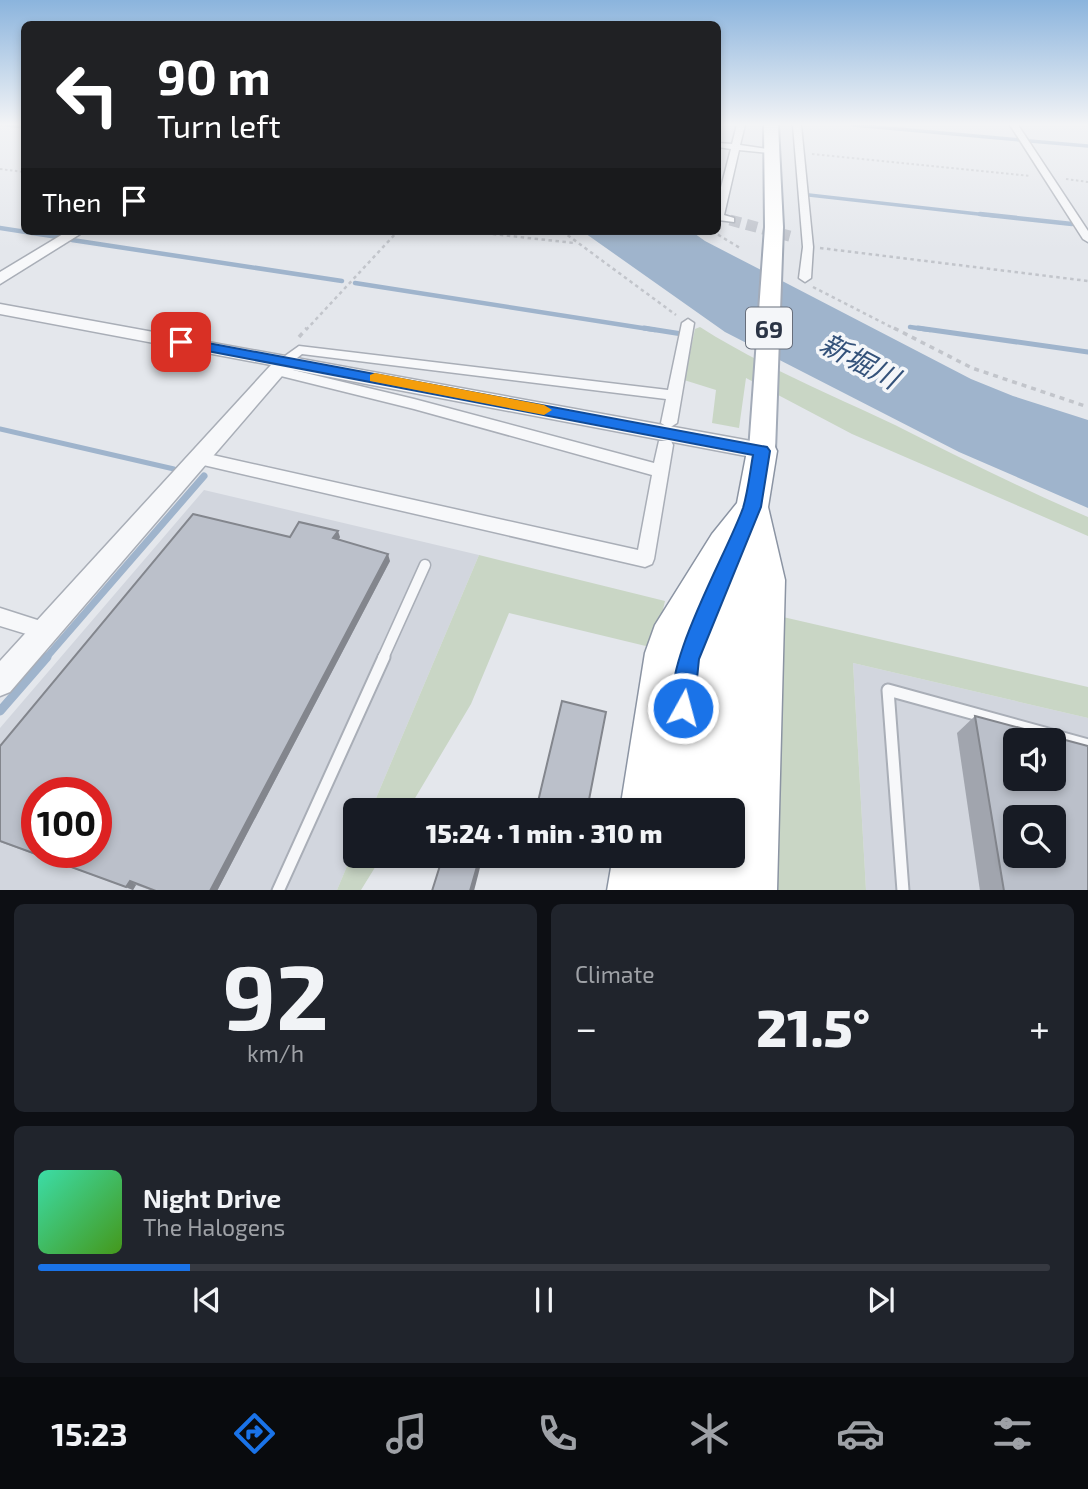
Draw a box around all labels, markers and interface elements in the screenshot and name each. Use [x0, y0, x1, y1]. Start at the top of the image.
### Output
text: 90 m [157, 46, 271, 105]
icon: left [42, 49, 133, 140]
text: Turn left [157, 106, 281, 144]
icon: arrive [115, 182, 153, 220]
text: Then [42, 186, 101, 217]
road number: 69 [746, 307, 792, 348]
pin [151, 312, 211, 372]
icon: arrive [162, 323, 200, 361]
water label: 新堀川 [815, 325, 908, 396]
position arrow [646, 671, 720, 745]
map controls [1003, 728, 1066, 868]
button: sound [1003, 728, 1066, 791]
speed limit sign: 100 [21, 777, 112, 868]
button: search [1003, 805, 1066, 868]
text: 15:24 · 1 min · 310 m [426, 817, 662, 848]
text: 92 [222, 939, 329, 1048]
text: Climate [575, 960, 655, 988]
text: 21.5° [756, 995, 870, 1057]
text: − [575, 1004, 597, 1050]
text: + [1029, 1004, 1050, 1050]
text: km/h [247, 1039, 304, 1067]
text: Night Drive [143, 1182, 281, 1213]
text: The Halogens [143, 1213, 285, 1241]
icon: previous [188, 1281, 226, 1319]
icon: pause [525, 1281, 563, 1319]
icon: next [862, 1281, 900, 1319]
icon: directions [230, 1409, 279, 1458]
icon: music [382, 1409, 431, 1458]
icon: phone [533, 1409, 582, 1458]
icon: climate [685, 1409, 734, 1458]
icon: car [836, 1409, 885, 1458]
icon: filters [988, 1409, 1037, 1458]
text: 15:23 [51, 1414, 128, 1452]

